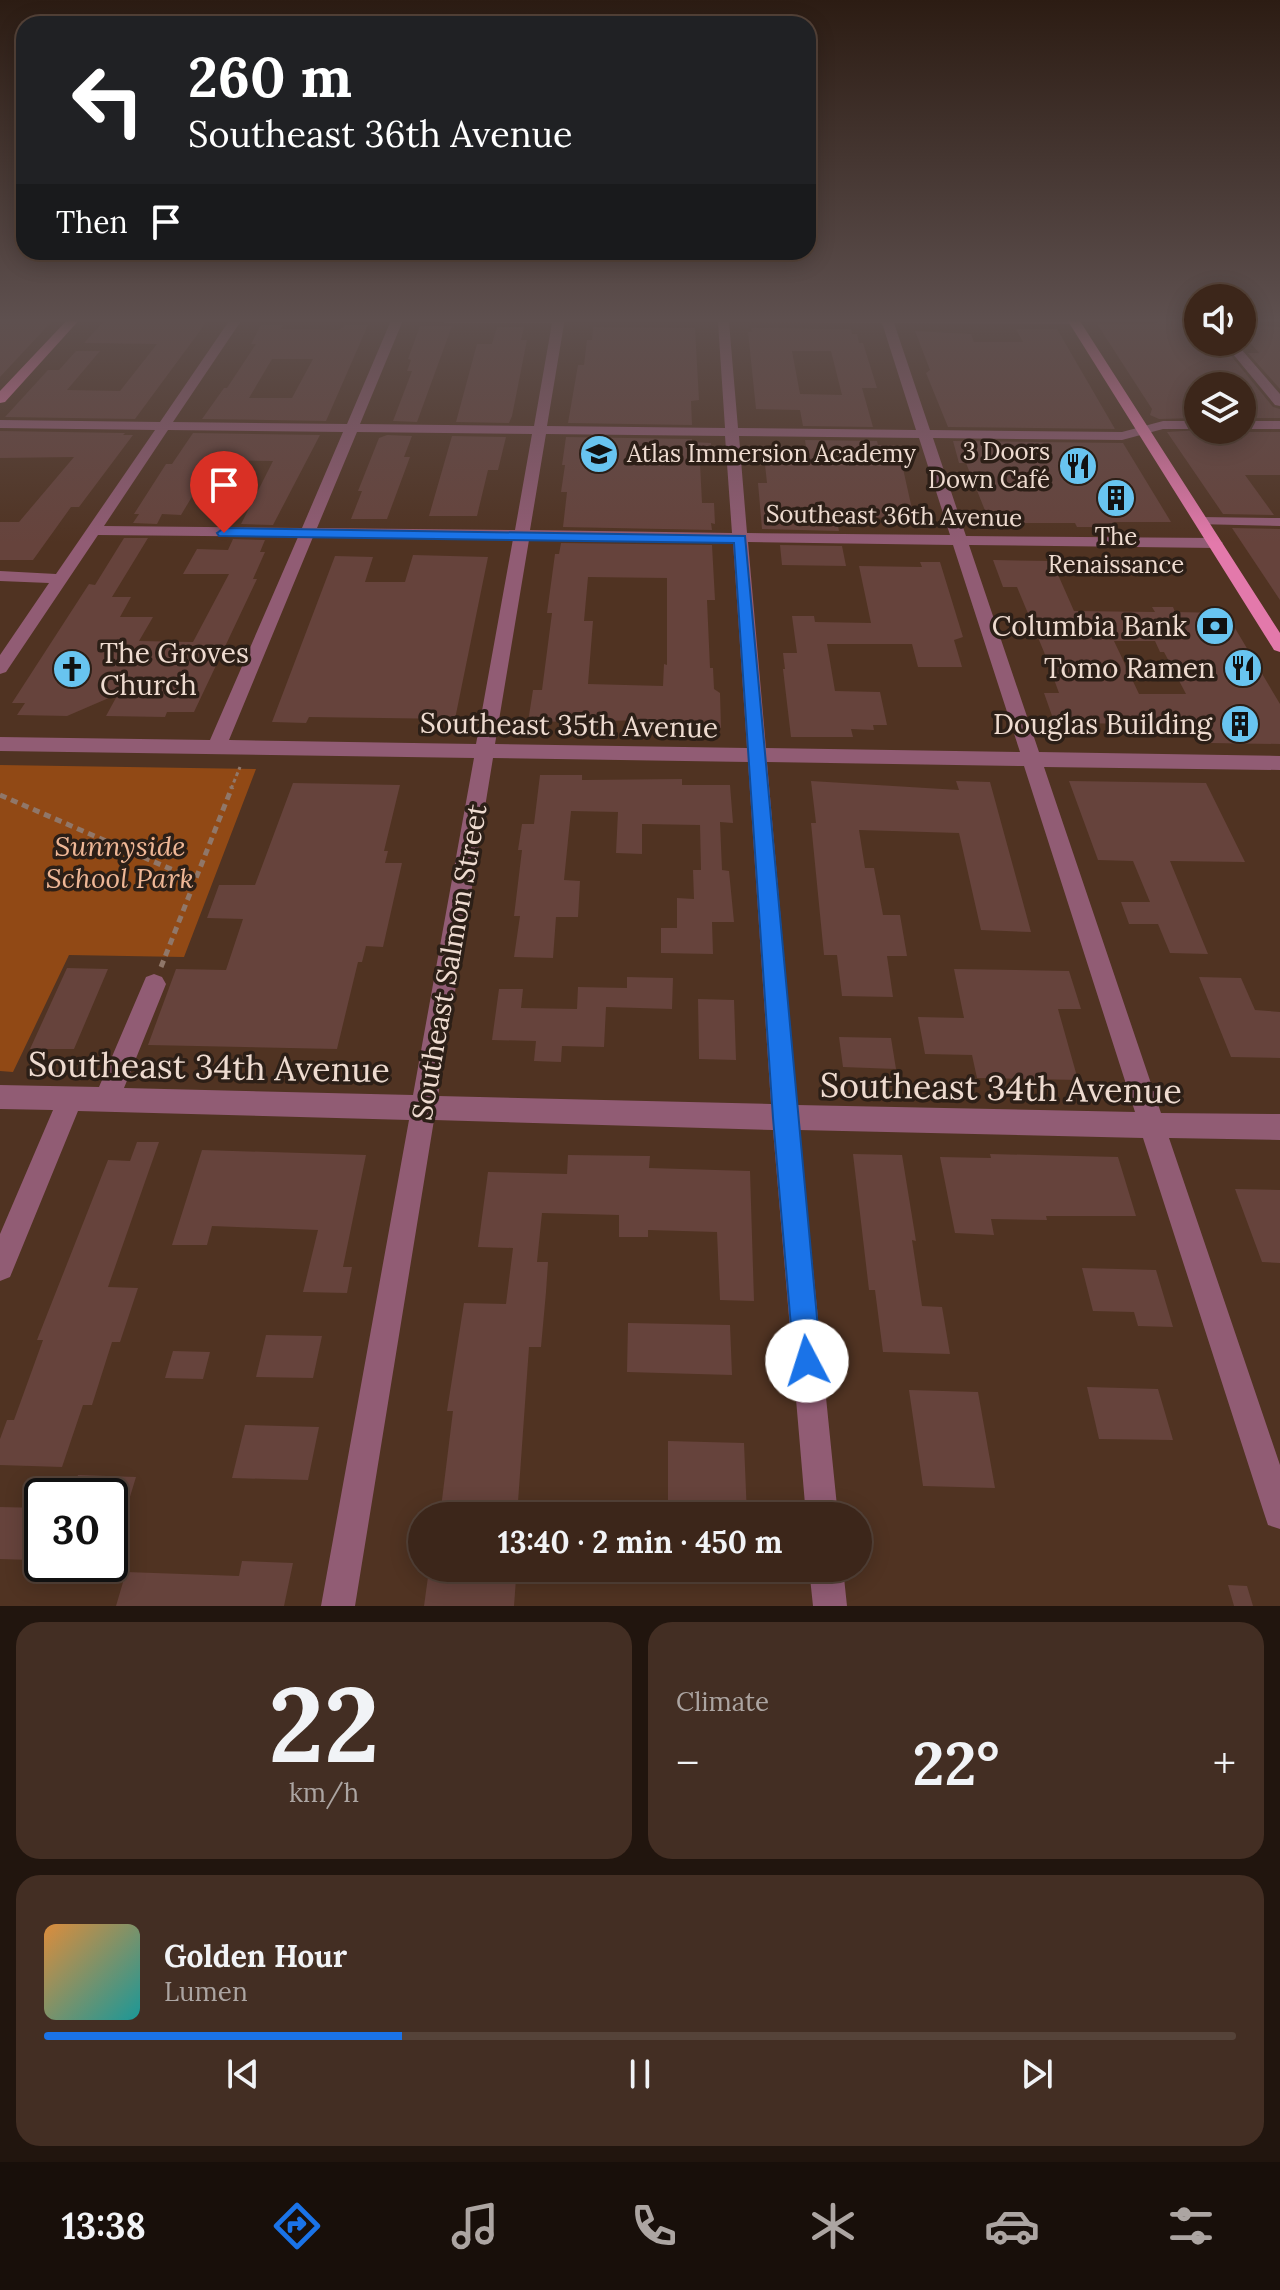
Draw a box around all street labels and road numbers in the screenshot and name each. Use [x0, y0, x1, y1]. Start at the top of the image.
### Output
street label: Southeast 36th Avenue [766, 498, 1022, 533]
street label: Southeast 35th Avenue [420, 704, 718, 746]
street label: Southeast Salmon Street [403, 801, 495, 1123]
street label: Southeast 34th Avenue [28, 1042, 390, 1091]
street label: Southeast 34th Avenue [820, 1063, 1182, 1112]

